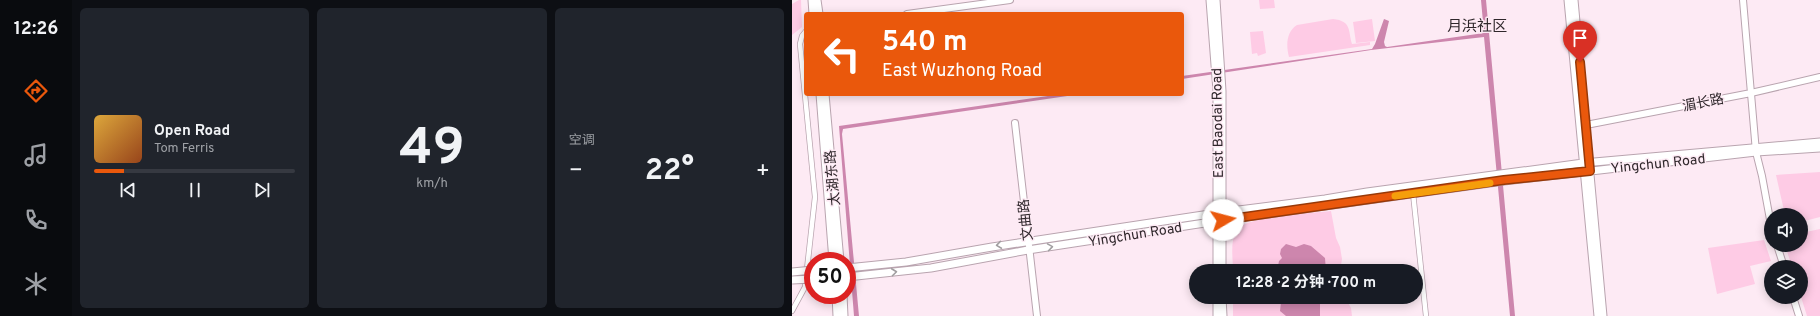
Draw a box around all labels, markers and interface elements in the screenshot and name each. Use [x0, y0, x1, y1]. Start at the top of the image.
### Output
text: 12:26 [14, 18, 58, 41]
district label: 月浜社区 [1447, 18, 1507, 37]
pin [1563, 21, 1597, 62]
text: 540 m [882, 25, 968, 61]
icon: arrive [1569, 27, 1591, 49]
icon: left [816, 28, 868, 80]
text: East Wuzhong Road [882, 60, 1042, 83]
street label: East Baodai Road [1209, 68, 1228, 178]
icon: directions [22, 77, 50, 105]
street label: 湄长路 [1681, 91, 1726, 116]
text: 49 [399, 117, 465, 183]
text: Open Road [154, 122, 230, 141]
text: 空调 [569, 133, 595, 149]
icon: music [22, 141, 50, 169]
text: Tom Ferris [154, 141, 214, 157]
street label: 太湖东路 [823, 149, 844, 207]
street label: Yingchun Road [1610, 151, 1706, 178]
text: 22° [645, 153, 694, 190]
text: − [569, 158, 583, 185]
text: + [756, 158, 770, 185]
text: km/h [416, 176, 448, 192]
icon: previous [117, 179, 139, 201]
icon: pause [184, 179, 206, 201]
icon: next [251, 179, 273, 201]
street label: 文曲路 [1016, 198, 1037, 242]
position arrow [1202, 199, 1244, 241]
icon: phone [22, 206, 50, 234]
map controls [1764, 208, 1808, 304]
button: sound [1764, 208, 1808, 252]
street label: Yingchun Road [1087, 220, 1183, 251]
one-way arrow [996, 240, 1002, 249]
one-way arrow [1047, 243, 1053, 252]
speed limit sign: 50 [804, 252, 856, 304]
button: layers [1764, 260, 1808, 304]
one-way arrow [891, 268, 897, 277]
icon: climate [22, 270, 50, 298]
text: 12:28 · 2 分钟 · 700 m [1236, 274, 1376, 293]

